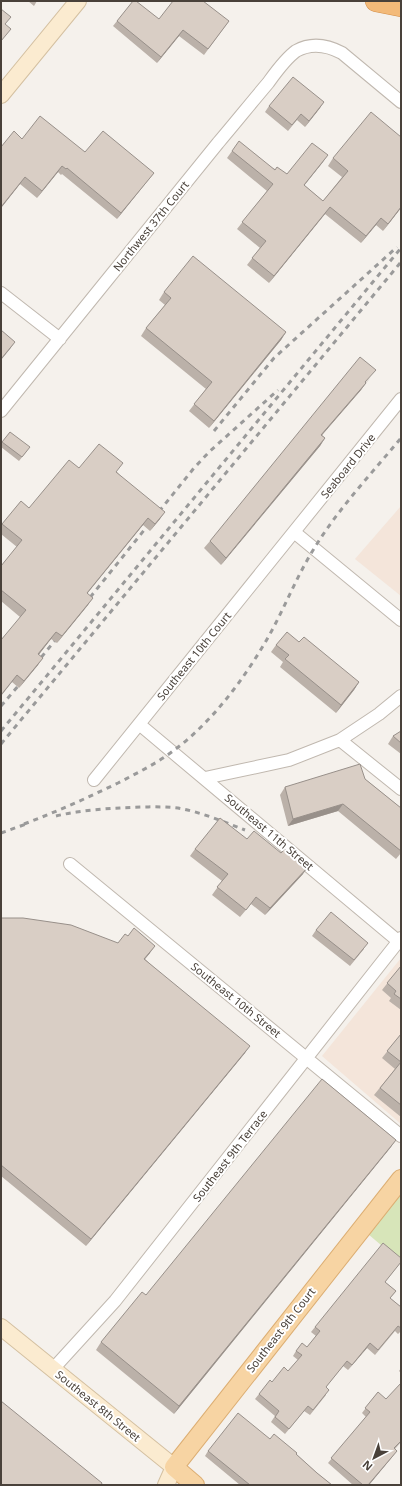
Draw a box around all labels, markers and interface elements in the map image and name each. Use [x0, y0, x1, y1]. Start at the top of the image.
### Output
street label: Northwest 37th Court [109, 177, 192, 274]
street label: Seaboard Drive [317, 430, 378, 501]
street label: Southeast 10th Court [153, 608, 234, 703]
street label: Southeast 11th Street [222, 790, 317, 873]
street label: Southeast 10th Street [188, 959, 284, 1041]
street label: Southeast 9th Terrace [189, 1107, 270, 1205]
street label: Southeast 9th Court [243, 1284, 318, 1375]
street label: Southeast 8th Street [53, 1367, 144, 1445]
north arrow [354, 1438, 394, 1478]
text: N [359, 1457, 375, 1475]

